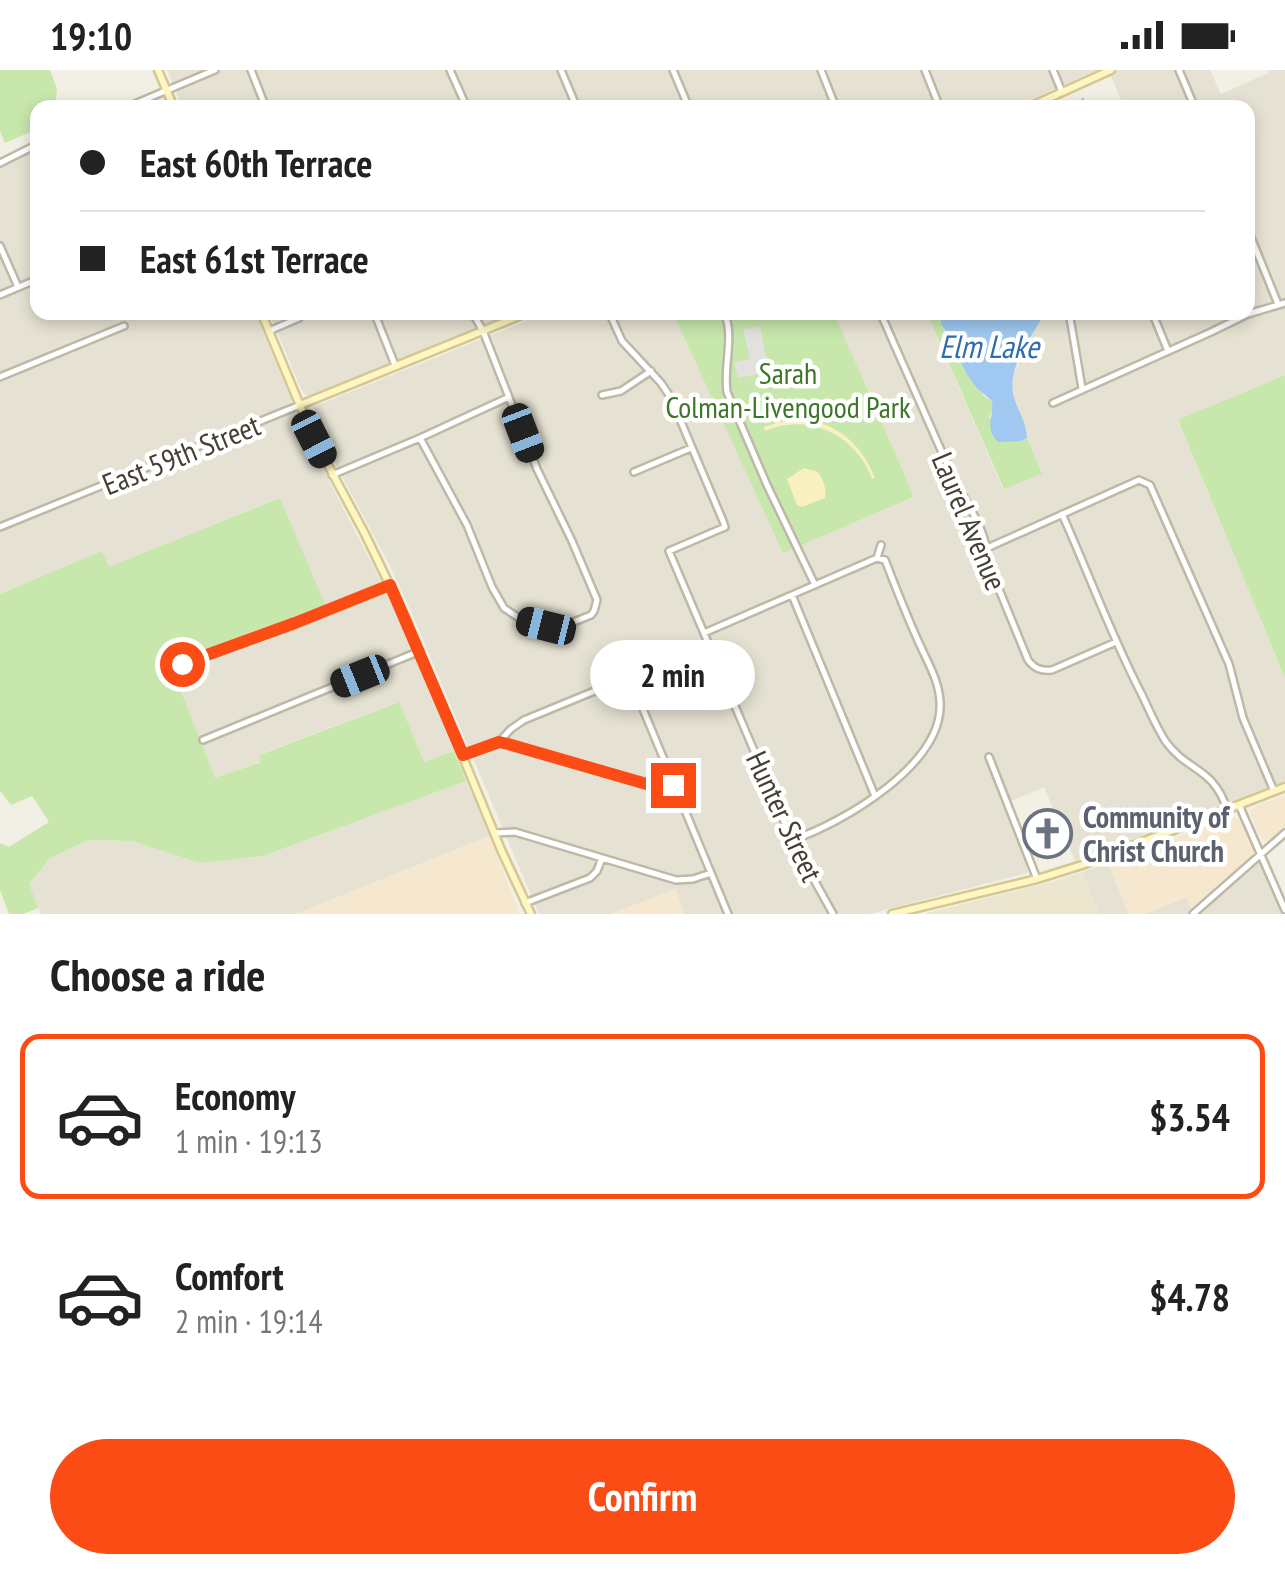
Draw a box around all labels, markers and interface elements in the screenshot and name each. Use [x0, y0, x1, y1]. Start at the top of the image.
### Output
text: 19:10 [50, 11, 132, 60]
text: East 60th Terrace [140, 138, 373, 187]
text: East 61st Terrace [140, 234, 369, 283]
water label: Elm Lake [939, 325, 1041, 367]
park label: Sarah Colman-Livengood Park [665, 353, 911, 426]
car [498, 400, 548, 466]
street label: East 59th Street [96, 404, 266, 503]
car [287, 405, 341, 473]
street label: Laurel Avenue [924, 446, 1016, 596]
car [513, 604, 579, 648]
callout: 2 min [590, 640, 756, 710]
route start [160, 642, 205, 687]
car [327, 651, 393, 701]
text: 2 min [640, 654, 705, 696]
street label: Hunter Street [738, 745, 832, 888]
route end [651, 763, 696, 808]
place label: Community of Christ Church [1083, 797, 1231, 870]
church icon: Community of Christ Church [1022, 807, 1074, 859]
text: Choose a ride [50, 945, 265, 1003]
text: Economy [175, 1071, 295, 1120]
icon: car [55, 1072, 145, 1162]
text: $3.54 [1149, 1092, 1230, 1141]
text: 1 min · 19:13 [175, 1120, 323, 1162]
text: Comfort [175, 1251, 284, 1300]
icon: car [55, 1252, 145, 1342]
text: $4.78 [1149, 1272, 1230, 1321]
text: 2 min · 19:14 [175, 1300, 323, 1342]
button: Confirm [50, 1439, 1235, 1554]

